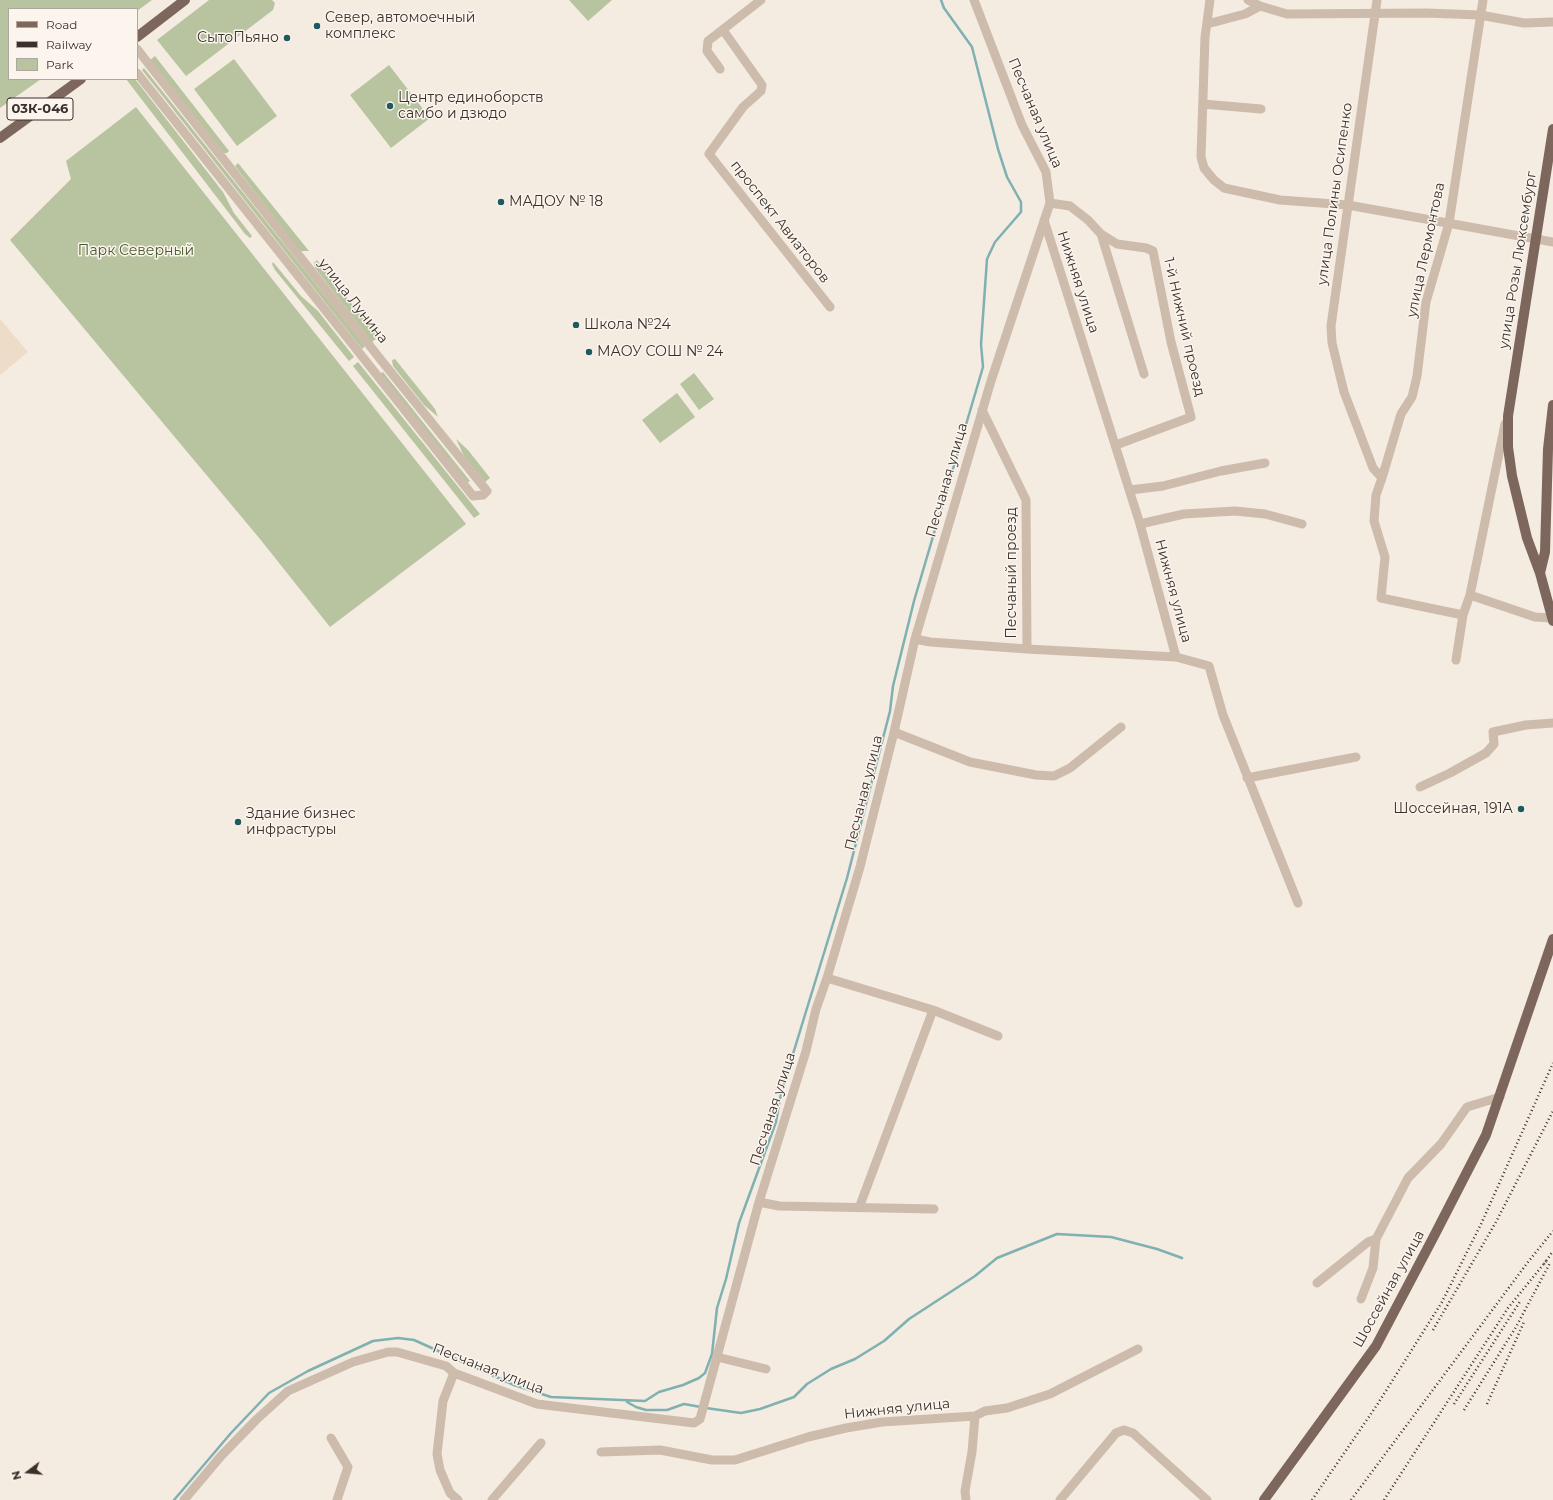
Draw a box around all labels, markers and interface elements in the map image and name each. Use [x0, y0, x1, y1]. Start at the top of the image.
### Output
legend [8, 8, 138, 80]
place label: Север, автомоечный комплекс [325, 10, 475, 42]
text: Road [46, 17, 77, 32]
marker: Север, автомоечный комплекс [312, 21, 322, 31]
place label: СытоПьяно [197, 30, 279, 46]
marker: СытоПьяно [282, 33, 292, 43]
text: Railway [46, 37, 92, 52]
street label: Песчаная улица [1004, 55, 1066, 171]
text: Park [46, 57, 73, 72]
place label: Центр единоборств самбо и дзюдо [398, 90, 544, 122]
road number: 03К-046 [7, 98, 73, 120]
marker: Центр единоборств самбо и дзюдо [385, 101, 395, 111]
street label: улица Полины Осипенко [1314, 102, 1356, 286]
street label: проспект Авиаторов [727, 157, 833, 287]
street label: улица Розы Люксембург [1496, 170, 1540, 350]
street label: улица Лермонтова [1403, 181, 1449, 319]
place label: МАДОУ № 18 [509, 194, 603, 210]
marker: МАДОУ № 18 [496, 197, 506, 207]
street label: Нижняя улица [1054, 229, 1102, 335]
park label: Парк Северный [78, 243, 194, 259]
street label: улица Лунина [315, 255, 391, 347]
street label: 1-й Нижний проезд [1160, 256, 1208, 398]
place label: Школа №24 [584, 317, 671, 333]
marker: Школа №24 [571, 320, 581, 330]
place label: МАОУ СОШ № 24 [597, 344, 723, 360]
marker: МАОУ СОШ № 24 [584, 347, 594, 357]
street label: Песчаная улица [923, 421, 971, 539]
street label: Песчаный проезд [1004, 507, 1020, 639]
street label: Нижняя улица [1151, 537, 1195, 645]
street label: Песчаная улица [842, 734, 886, 852]
place label: Шоссейная, 191А [1393, 801, 1513, 817]
marker: Шоссейная, 191А [1516, 804, 1526, 814]
place label: Здание бизнес инфрастуры [246, 806, 356, 838]
marker: Здание бизнес инфрастуры [233, 817, 243, 827]
street label: Песчаная улица [747, 1050, 799, 1168]
street label: Шоссейная улица [1350, 1227, 1428, 1351]
street label: Песчаная улица [430, 1340, 546, 1398]
street label: Нижняя улица [843, 1395, 951, 1423]
north arrow [8, 1452, 48, 1492]
text: N [9, 1469, 24, 1482]

